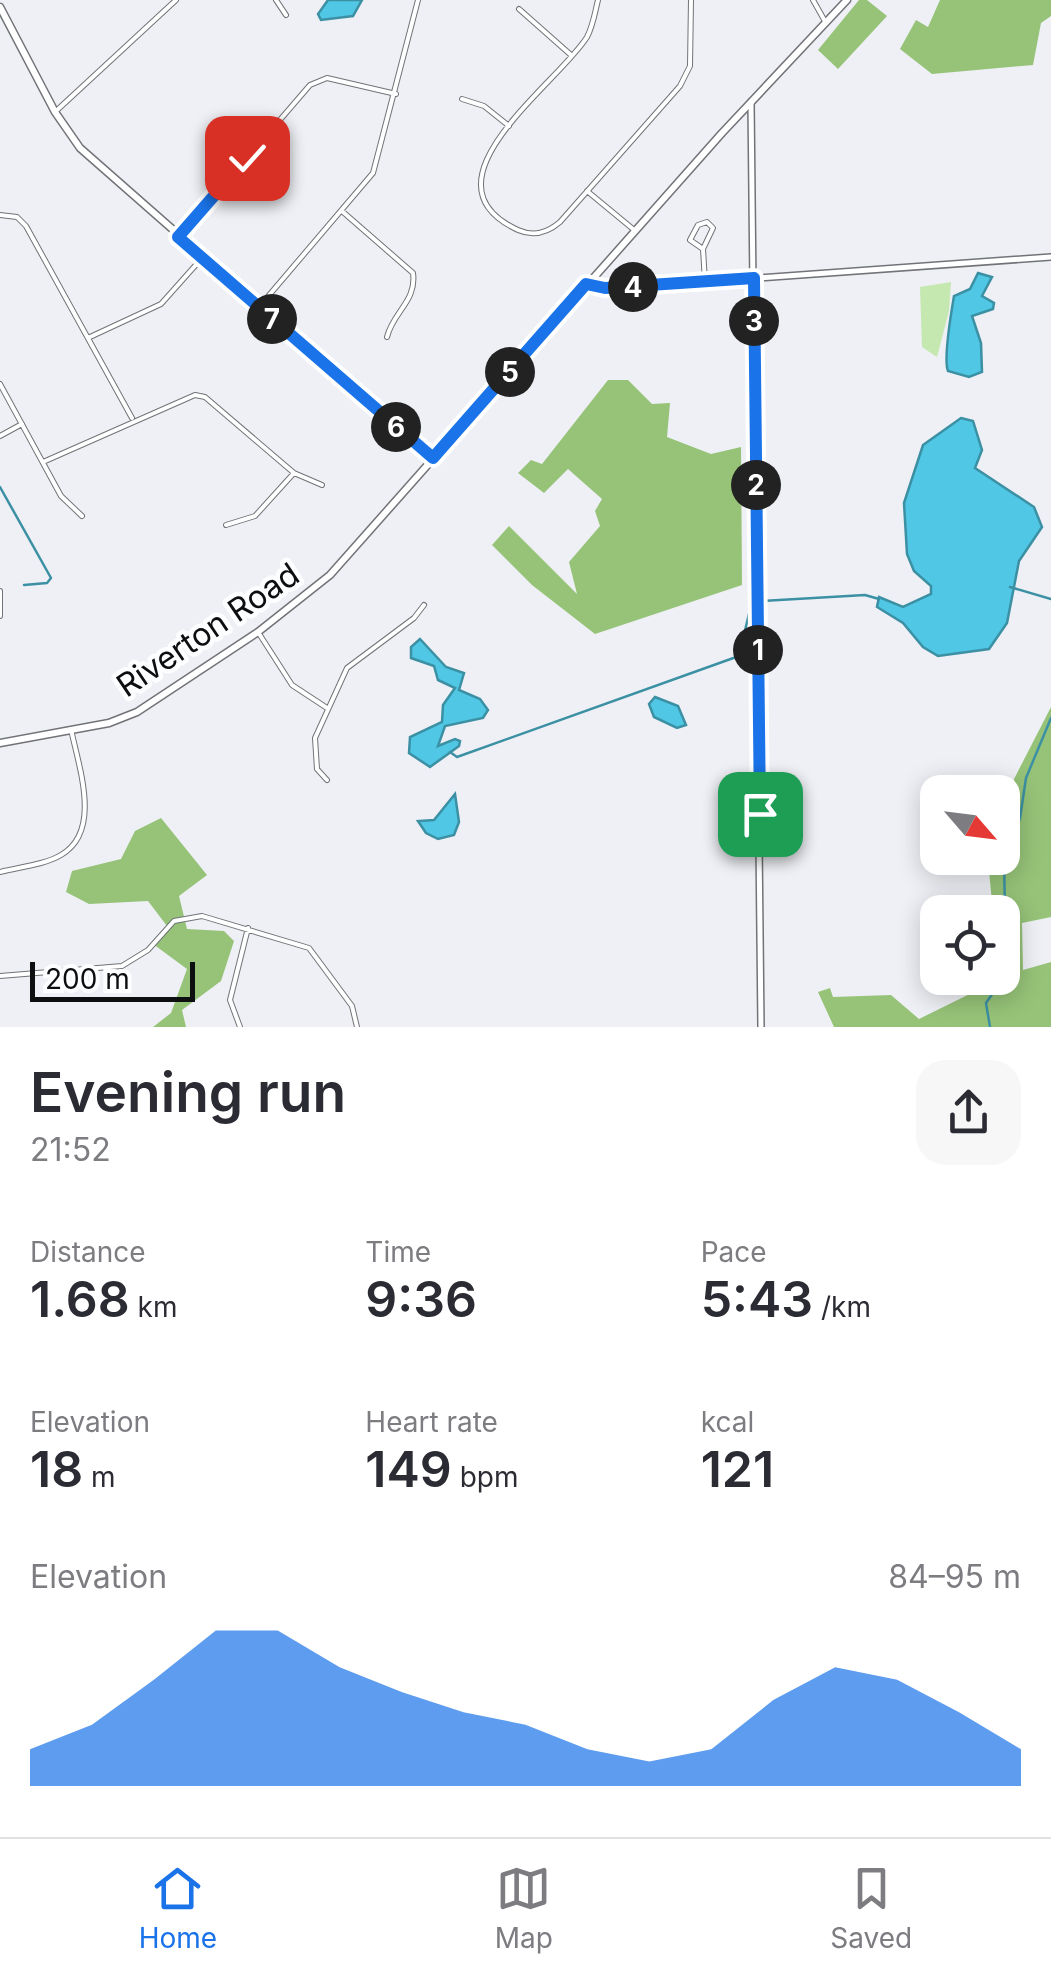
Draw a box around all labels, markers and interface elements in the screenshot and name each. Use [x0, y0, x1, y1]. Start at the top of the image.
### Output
pin [205, 116, 290, 201]
icon: check [220, 131, 275, 186]
pin: 4 [608, 262, 658, 312]
text: 4 [624, 270, 642, 304]
pin: 7 [247, 294, 297, 344]
pin: 3 [729, 296, 779, 346]
text: 7 [264, 302, 280, 336]
text: 3 [745, 304, 763, 338]
pin: 5 [485, 347, 535, 397]
text: 5 [501, 355, 519, 389]
pin: 6 [371, 402, 421, 452]
text: 6 [387, 410, 405, 444]
pin: 2 [731, 460, 781, 510]
text: 2 [747, 468, 765, 502]
street label: Riverton Road [109, 554, 306, 705]
pin: 1 [733, 625, 783, 675]
text: 1 [752, 633, 764, 667]
pin [718, 772, 803, 857]
north arrow [920, 775, 1020, 875]
map controls [920, 775, 1020, 995]
icon: arrive [733, 787, 788, 842]
button: locate [920, 895, 1020, 995]
scale bar [30, 957, 195, 1001]
text: 200 m [45, 962, 130, 996]
text: Evening run [30, 1059, 346, 1125]
button: share [916, 1060, 1021, 1165]
text: 21:52 [30, 1130, 111, 1169]
text: Distance [30, 1235, 146, 1269]
text: Time [365, 1235, 431, 1269]
text: Pace [701, 1235, 767, 1269]
text: 1.68 [30, 1269, 130, 1329]
text: 9:36 [365, 1269, 477, 1329]
text: 5:43 [701, 1269, 813, 1329]
text: km [130, 1290, 177, 1324]
text: /km [813, 1290, 871, 1324]
text: Elevation [30, 1405, 150, 1439]
text: Heart rate [365, 1405, 498, 1439]
text: kcal [701, 1405, 754, 1439]
text: 18 [30, 1439, 83, 1499]
text: 149 [365, 1439, 452, 1499]
text: 121 [701, 1439, 774, 1499]
text: m [83, 1460, 116, 1494]
text: bpm [452, 1460, 518, 1494]
text: Elevation [30, 1557, 167, 1596]
text: 84–95 m [888, 1557, 1021, 1596]
tab: Home [139, 1861, 217, 1955]
tab: Map [495, 1861, 553, 1955]
tab: Saved [830, 1861, 912, 1955]

